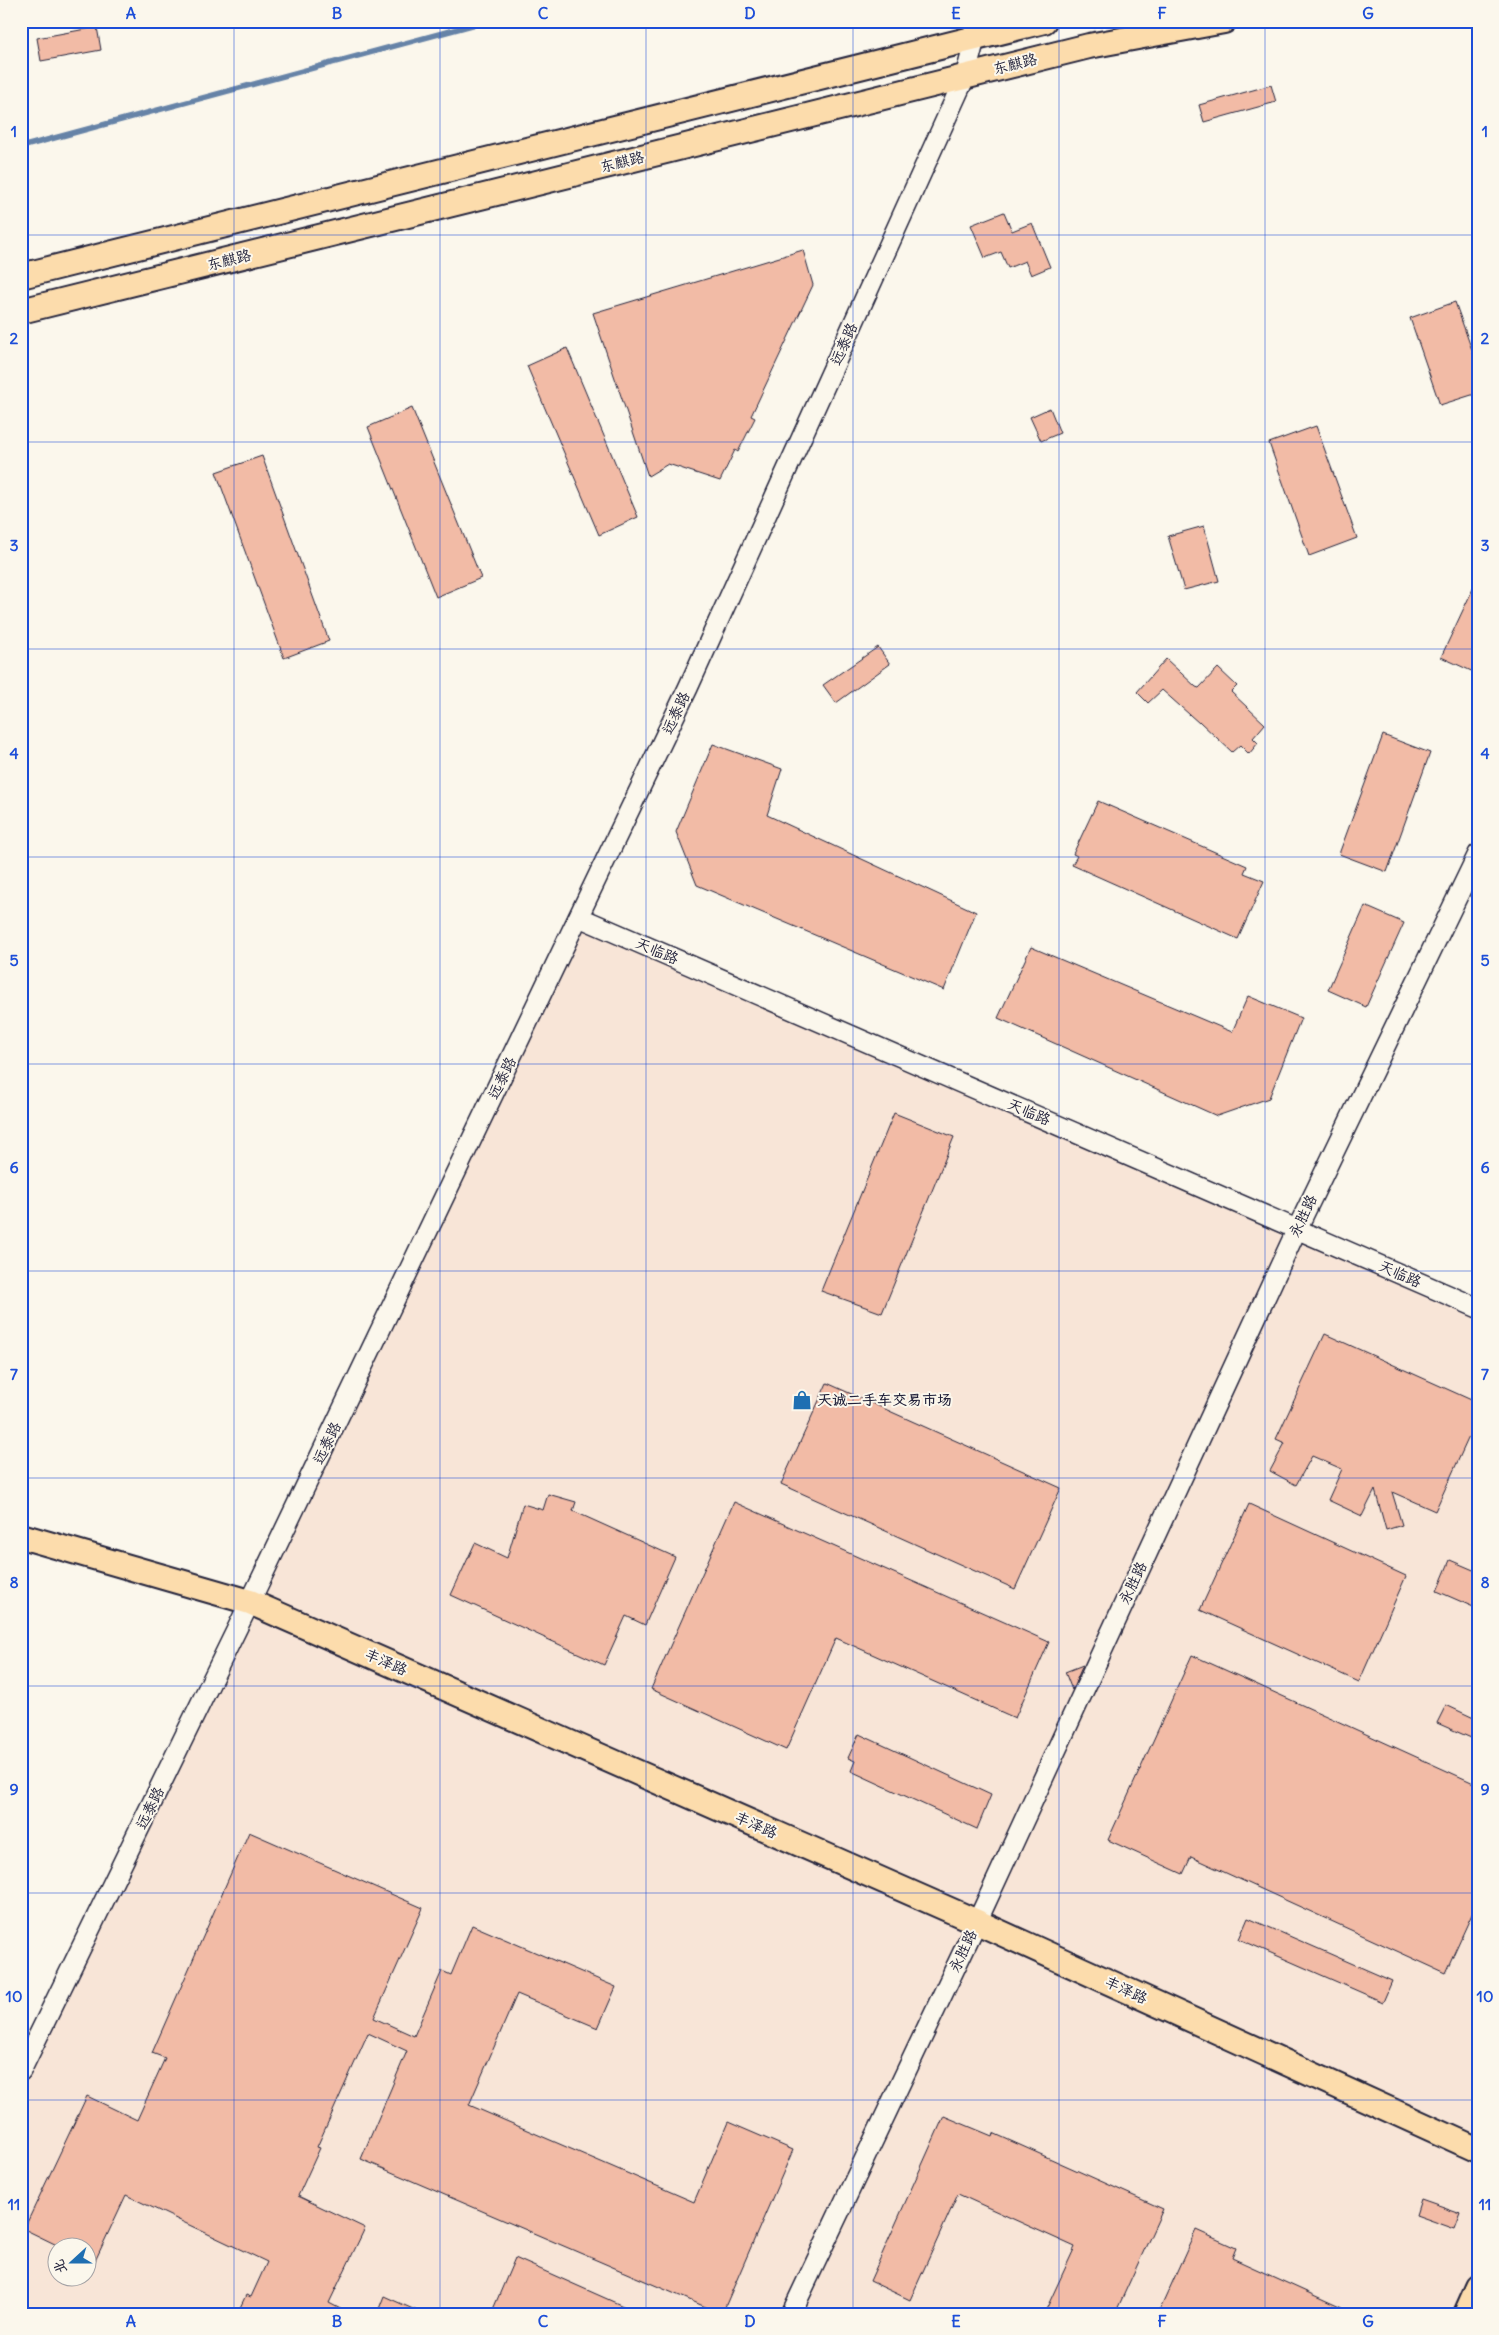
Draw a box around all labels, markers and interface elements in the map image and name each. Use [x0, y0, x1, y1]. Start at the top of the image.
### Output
text: A [126, 3, 136, 23]
text: B [332, 3, 343, 23]
text: C [538, 3, 549, 23]
text: D [744, 3, 756, 23]
text: E [951, 3, 961, 23]
text: F [1157, 3, 1167, 23]
text: G [1362, 3, 1374, 23]
street label: 东麒路 [991, 49, 1039, 78]
text: 1 [11, 121, 17, 141]
text: 1 [1482, 121, 1488, 141]
street label: 东麒路 [598, 147, 646, 176]
street label: 东麒路 [205, 245, 253, 274]
street label: 远泰路 [826, 319, 861, 368]
text: 2 [10, 328, 19, 348]
text: 2 [1481, 328, 1490, 348]
text: 3 [9, 535, 19, 555]
text: 3 [1480, 535, 1490, 555]
street label: 远泰路 [657, 688, 694, 737]
text: 4 [9, 743, 19, 763]
text: 4 [1480, 743, 1490, 763]
street label: 天临路 [633, 933, 682, 968]
text: 5 [9, 950, 19, 970]
text: 5 [1480, 950, 1490, 970]
street label: 远泰路 [483, 1053, 520, 1102]
street label: 天临路 [1005, 1094, 1054, 1129]
text: 6 [9, 1157, 19, 1177]
text: 6 [1480, 1157, 1490, 1177]
street label: 永胜路 [1284, 1191, 1321, 1240]
street label: 天临路 [1376, 1256, 1425, 1291]
text: 7 [10, 1364, 18, 1384]
text: 7 [1481, 1364, 1489, 1384]
shop icon: 天诚二手车交易市场 [791, 1389, 813, 1411]
place label: 天诚二手车交易市场 [817, 1390, 952, 1409]
street label: 远泰路 [308, 1418, 345, 1467]
street label: 永胜路 [1114, 1558, 1151, 1607]
text: 8 [9, 1572, 19, 1592]
text: 8 [1480, 1572, 1490, 1592]
street label: 丰泽路 [362, 1644, 411, 1679]
text: 9 [9, 1779, 19, 1799]
text: 9 [1480, 1779, 1490, 1799]
street label: 远泰路 [131, 1783, 168, 1832]
street label: 丰泽路 [732, 1807, 781, 1842]
street label: 永胜路 [944, 1926, 981, 1975]
street label: 丰泽路 [1102, 1971, 1151, 2008]
text: 10 [6, 1986, 22, 2006]
text: 10 [1477, 1986, 1493, 2006]
text: 11 [8, 2194, 20, 2214]
text: 11 [1479, 2194, 1491, 2214]
north arrow [48, 2238, 98, 2288]
text: 北 [49, 2257, 71, 2276]
text: A [126, 2311, 136, 2331]
text: B [332, 2311, 343, 2331]
text: C [538, 2311, 549, 2331]
text: D [744, 2311, 756, 2331]
text: E [951, 2311, 961, 2331]
text: F [1157, 2311, 1167, 2331]
text: G [1362, 2311, 1374, 2331]

